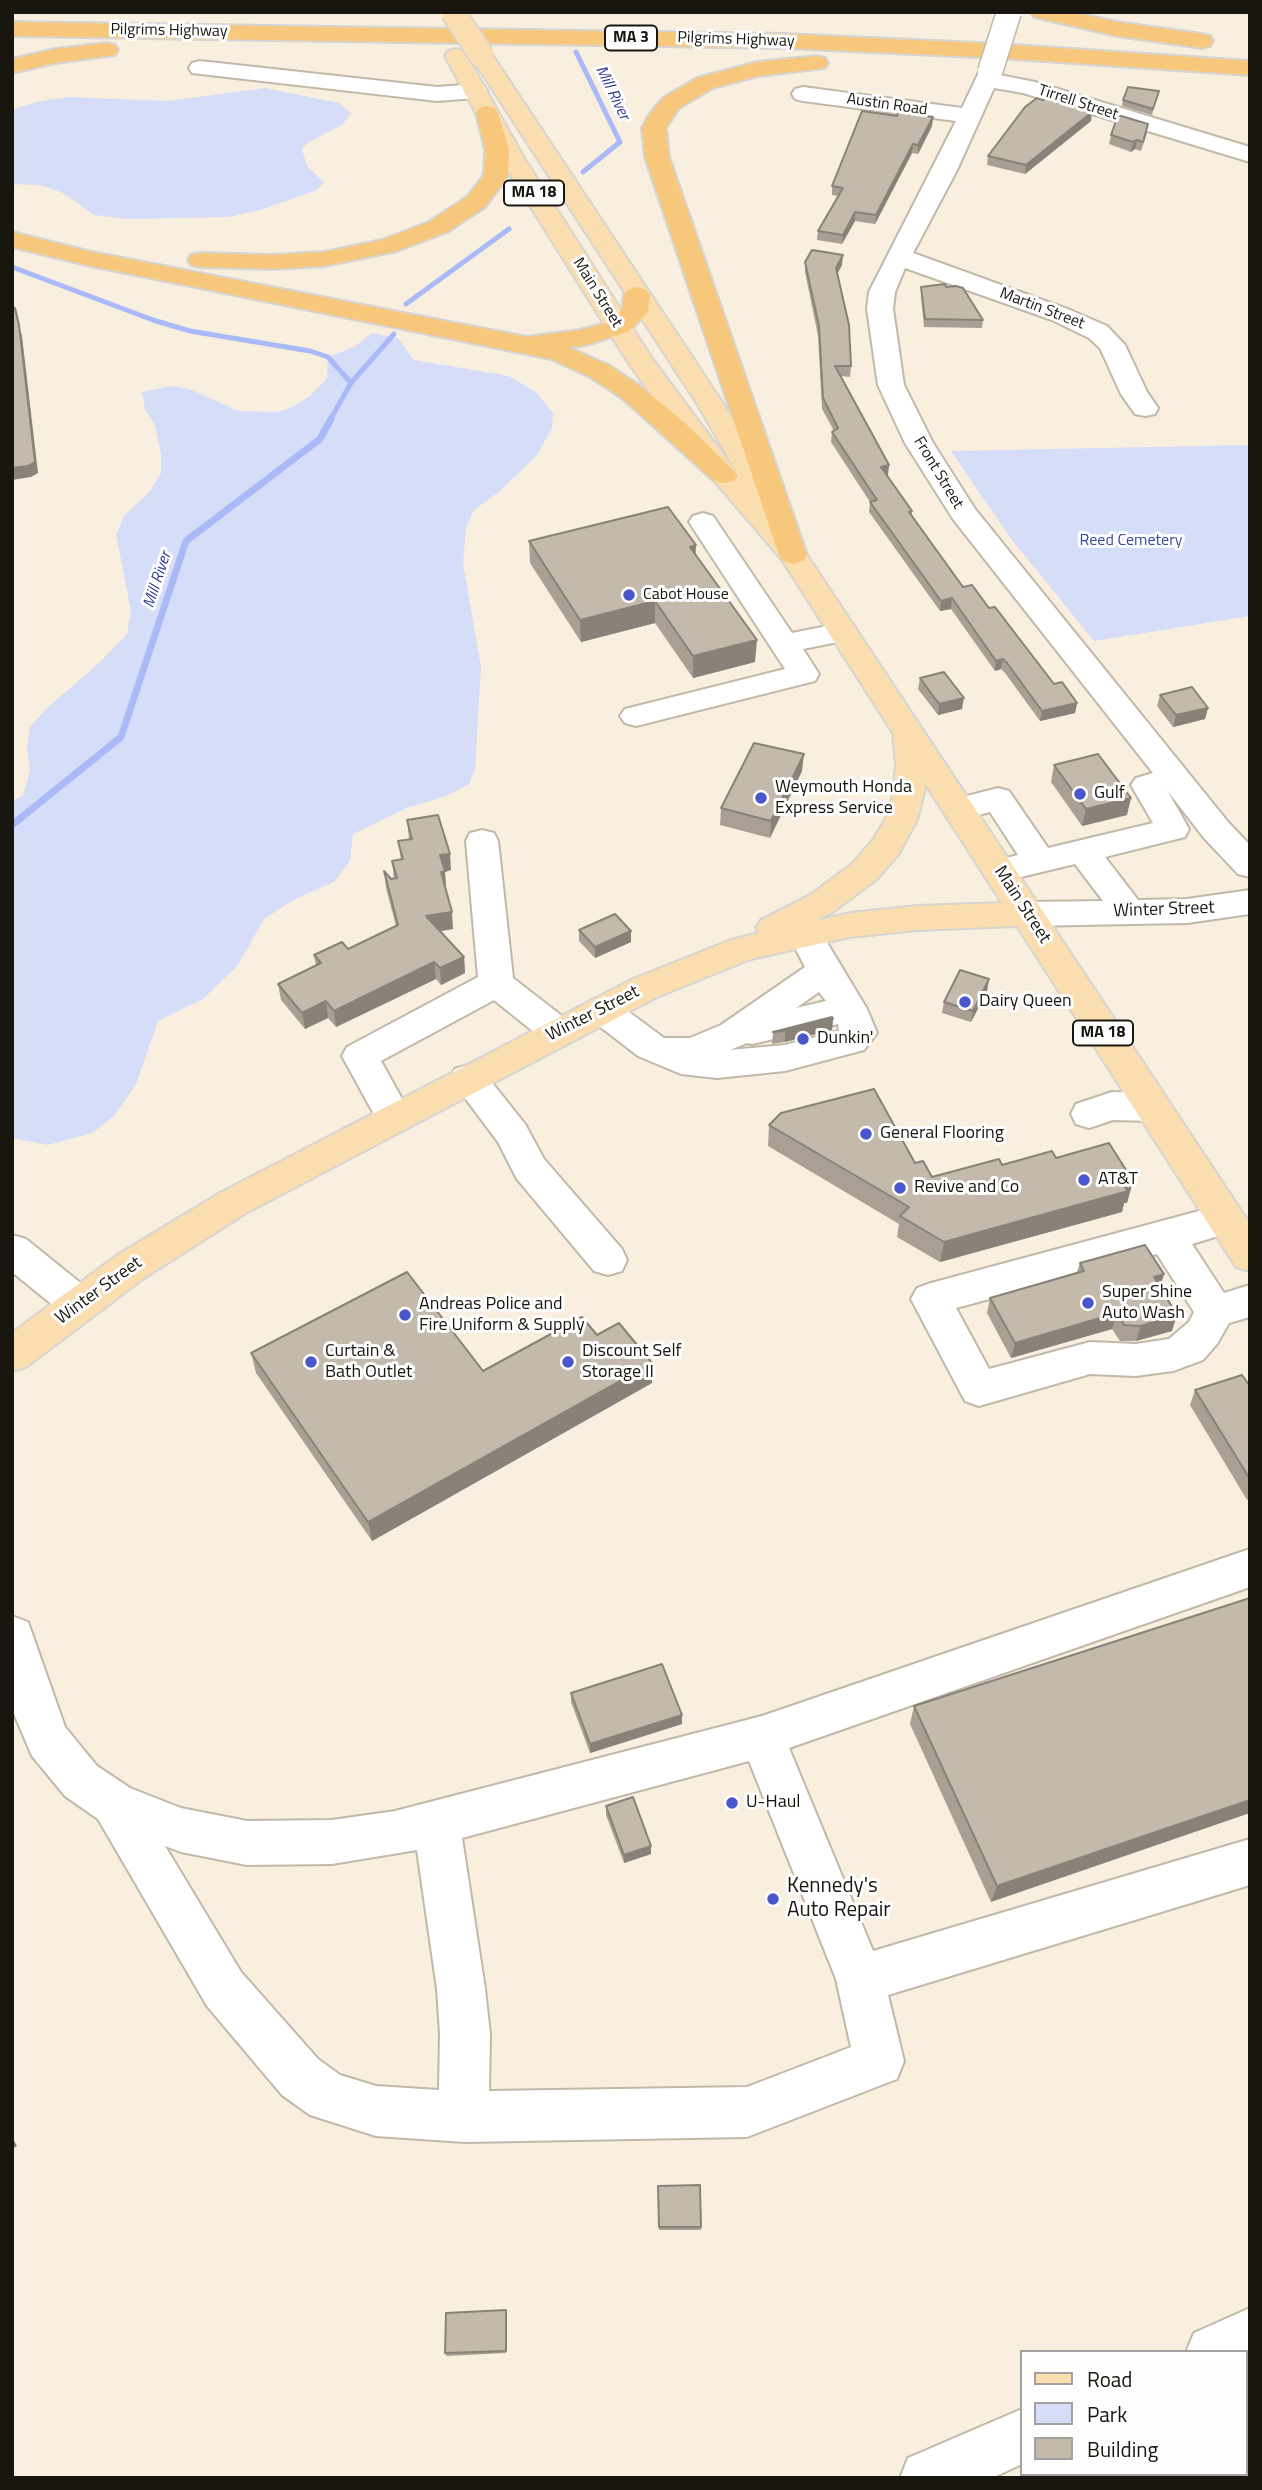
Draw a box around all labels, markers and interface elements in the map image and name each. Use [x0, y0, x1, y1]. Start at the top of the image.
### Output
street label: Pilgrims Highway [110, 20, 228, 42]
road number: MA 3 [605, 26, 657, 50]
street label: Pilgrims Highway [677, 28, 795, 52]
water label: Mill River [591, 63, 633, 123]
street label: Tirrell Street [1036, 81, 1120, 125]
street label: Austin Road [845, 90, 929, 120]
road number: MA 18 [504, 181, 564, 206]
street label: Main Street [568, 255, 626, 331]
street label: Martin Street [997, 284, 1087, 334]
street label: Front Street [909, 433, 967, 513]
park label: Reed Cemetery [1080, 531, 1182, 551]
water label: Mill River [140, 549, 176, 611]
place label: Cabot House [643, 585, 729, 605]
marker: Cabot House [621, 587, 637, 603]
place label: Weymouth Honda Express Service [775, 777, 912, 820]
place label: Gulf [1094, 783, 1125, 805]
marker: Gulf [1072, 786, 1088, 802]
marker: Weymouth Honda Express Service [753, 790, 769, 806]
street label: Main Street [989, 862, 1055, 948]
street label: Winter Street [1113, 897, 1215, 923]
street label: Winter Street [543, 981, 643, 1047]
place label: Dairy Queen [979, 991, 1072, 1013]
marker: Dairy Queen [957, 994, 973, 1010]
road number: MA 18 [1073, 1021, 1133, 1046]
place label: Dunkin' [817, 1028, 874, 1050]
marker: Dunkin' [795, 1031, 811, 1047]
place label: General Flooring [880, 1123, 1004, 1145]
marker: General Flooring [858, 1126, 874, 1142]
place label: AT&T [1098, 1169, 1138, 1191]
marker: AT&T [1076, 1172, 1092, 1188]
place label: Revive and Co [914, 1177, 1019, 1199]
marker: Revive and Co [892, 1180, 908, 1196]
street label: Winter Street [52, 1252, 146, 1330]
place label: Super Shine Auto Wash [1102, 1282, 1192, 1324]
place label: Andreas Police and Fire Uniform & Supply [419, 1294, 585, 1336]
marker: Super Shine Auto Wash [1080, 1295, 1096, 1311]
marker: Andreas Police and Fire Uniform & Supply [397, 1307, 413, 1323]
place label: Curtain & Bath Outlet [325, 1341, 412, 1384]
place label: Discount Self Storage II [582, 1341, 682, 1384]
marker: Curtain & Bath Outlet [303, 1354, 319, 1370]
marker: Discount Self Storage II [560, 1354, 576, 1370]
place label: U-Haul [746, 1792, 800, 1814]
marker: U-Haul [724, 1795, 740, 1811]
place label: Kennedy's Auto Repair [787, 1874, 891, 1924]
marker: Kennedy's Auto Repair [765, 1891, 781, 1907]
legend [1020, 2350, 1248, 2476]
text: Road [1087, 2363, 1132, 2395]
text: Park [1087, 2398, 1127, 2430]
text: Building [1087, 2433, 1158, 2465]

